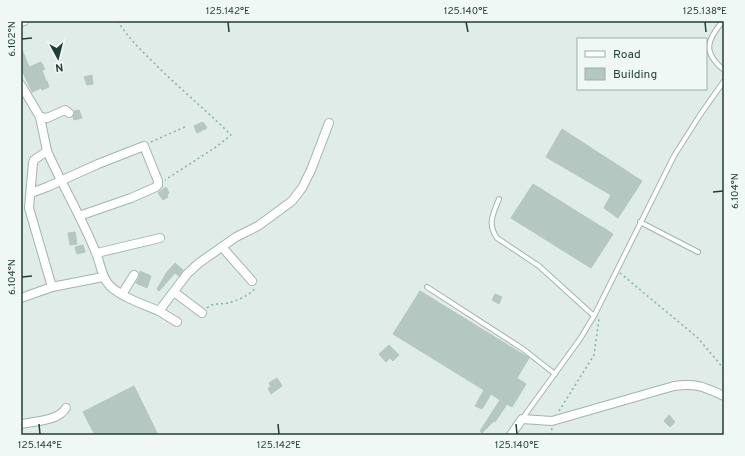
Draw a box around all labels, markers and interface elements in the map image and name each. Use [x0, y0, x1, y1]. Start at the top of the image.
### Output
text: 125.142°E [206, 5, 250, 18]
text: 125.140°E [444, 5, 488, 18]
text: 125.138°E [683, 5, 727, 18]
text: 6.102°N [6, 21, 19, 57]
north arrow [38, 38, 78, 78]
legend [577, 38, 707, 90]
text: Road [613, 47, 641, 63]
text: N [54, 60, 64, 74]
text: Building [613, 67, 657, 83]
text: 6.104°N [729, 173, 742, 209]
text: 6.104°N [6, 259, 19, 295]
text: 125.144°E [18, 439, 62, 452]
text: 125.142°E [257, 439, 301, 452]
text: 125.140°E [495, 439, 539, 452]

